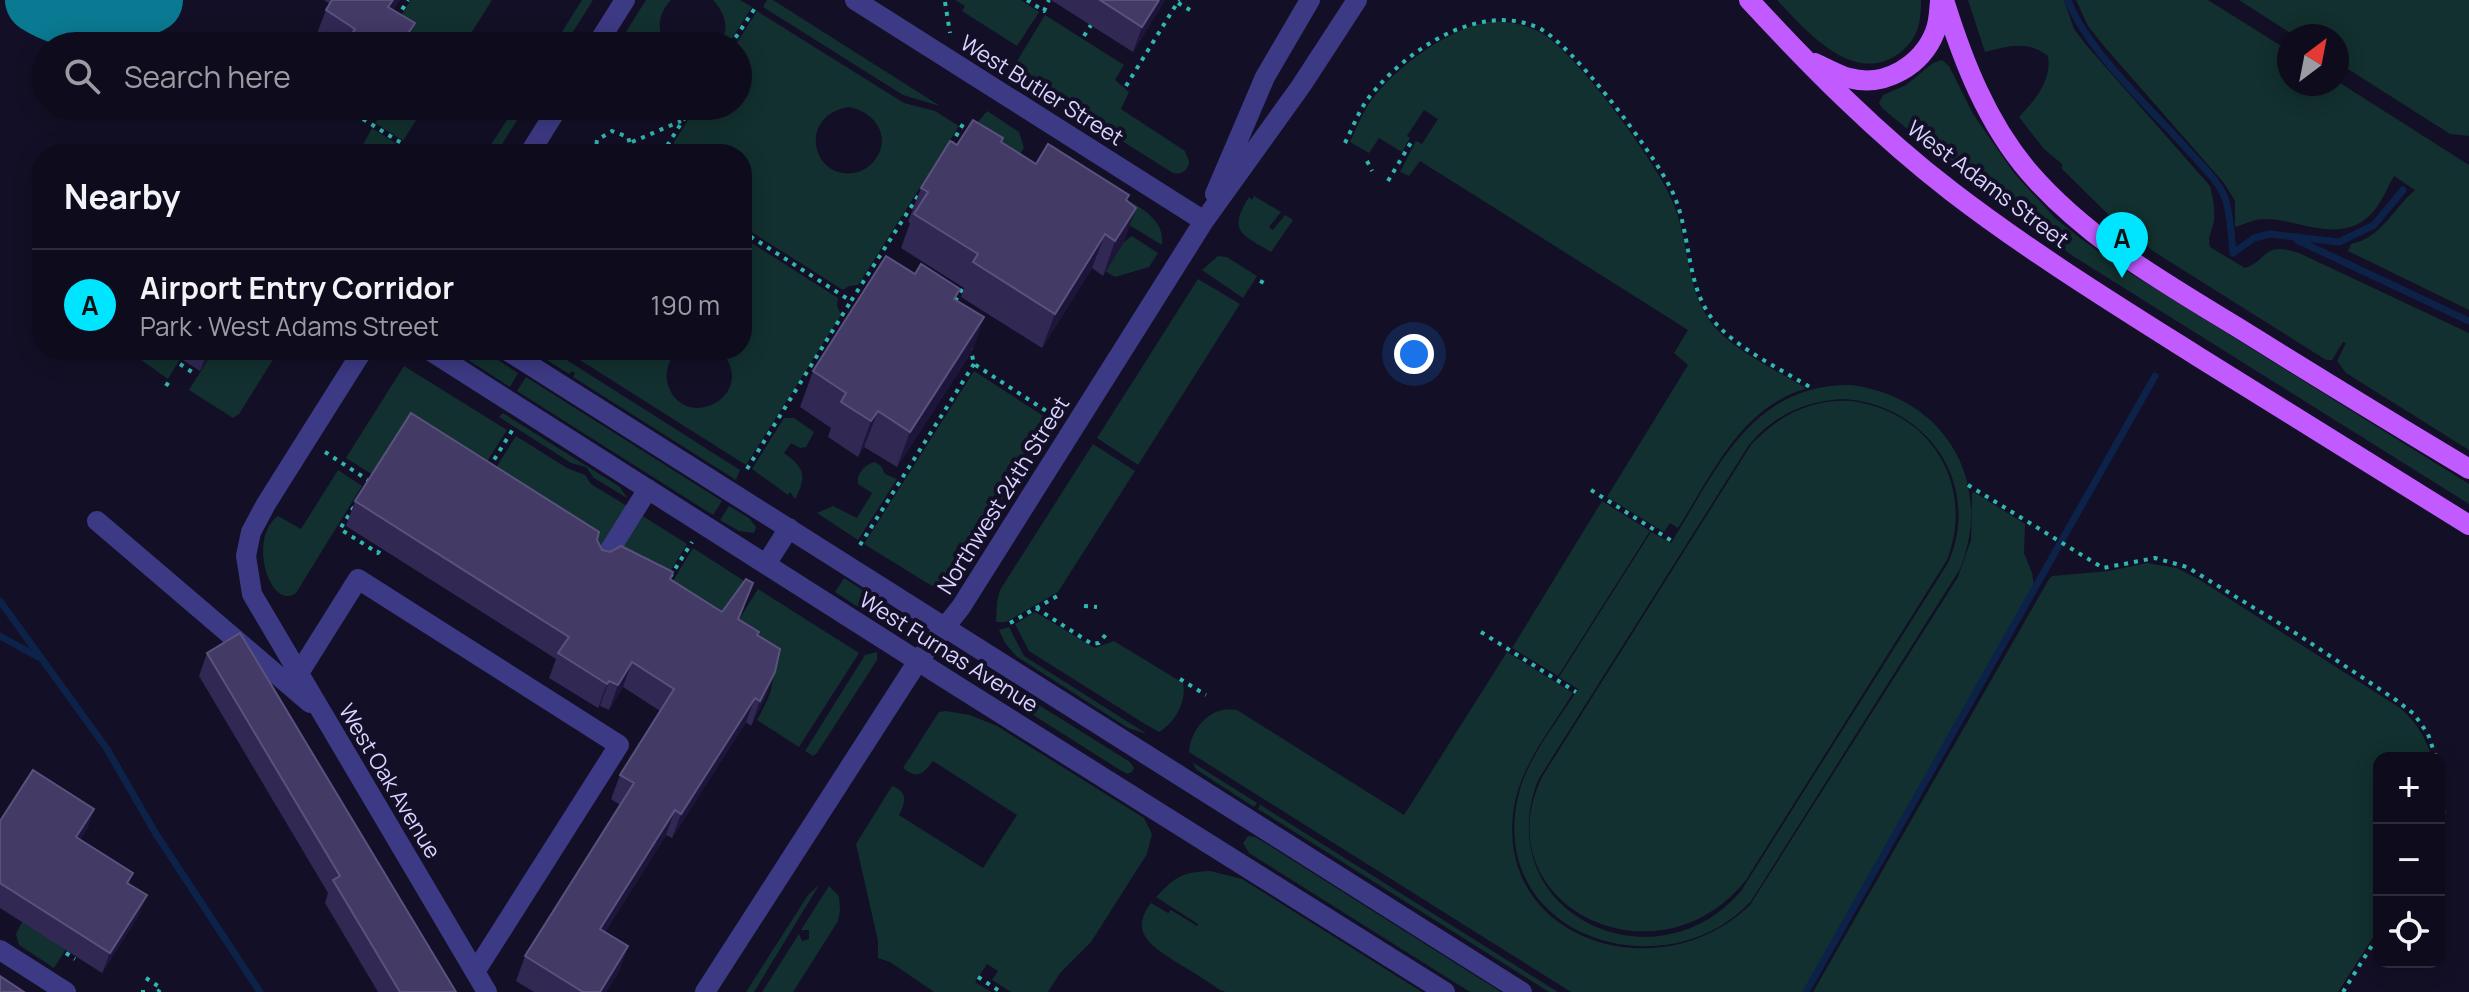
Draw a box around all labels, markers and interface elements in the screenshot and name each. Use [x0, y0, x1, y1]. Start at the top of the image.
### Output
north arrow [2277, 24, 2349, 96]
street label: West Butler Street [955, 28, 1129, 152]
search box [32, 32, 752, 120]
icon: search [60, 54, 104, 98]
text: Search here [124, 56, 291, 97]
street label: West Adams Street [1901, 113, 2075, 255]
text: Nearby [64, 173, 180, 219]
pin: A [2096, 212, 2148, 278]
text: Airport Entry Corridor [140, 267, 454, 308]
text: A [81, 287, 99, 323]
text: 190 m [651, 287, 720, 323]
text: Park · West Adams Street [140, 308, 439, 344]
your location [1394, 334, 1434, 374]
street label: Northwest 24th Street [930, 390, 1076, 600]
street label: West Furnas Avenue [854, 585, 1044, 719]
street label: West Oak Avenue [332, 698, 448, 864]
map controls [2373, 752, 2445, 968]
button: + [2373, 752, 2445, 824]
button: − [2373, 824, 2445, 896]
button: locate [2373, 896, 2445, 968]

